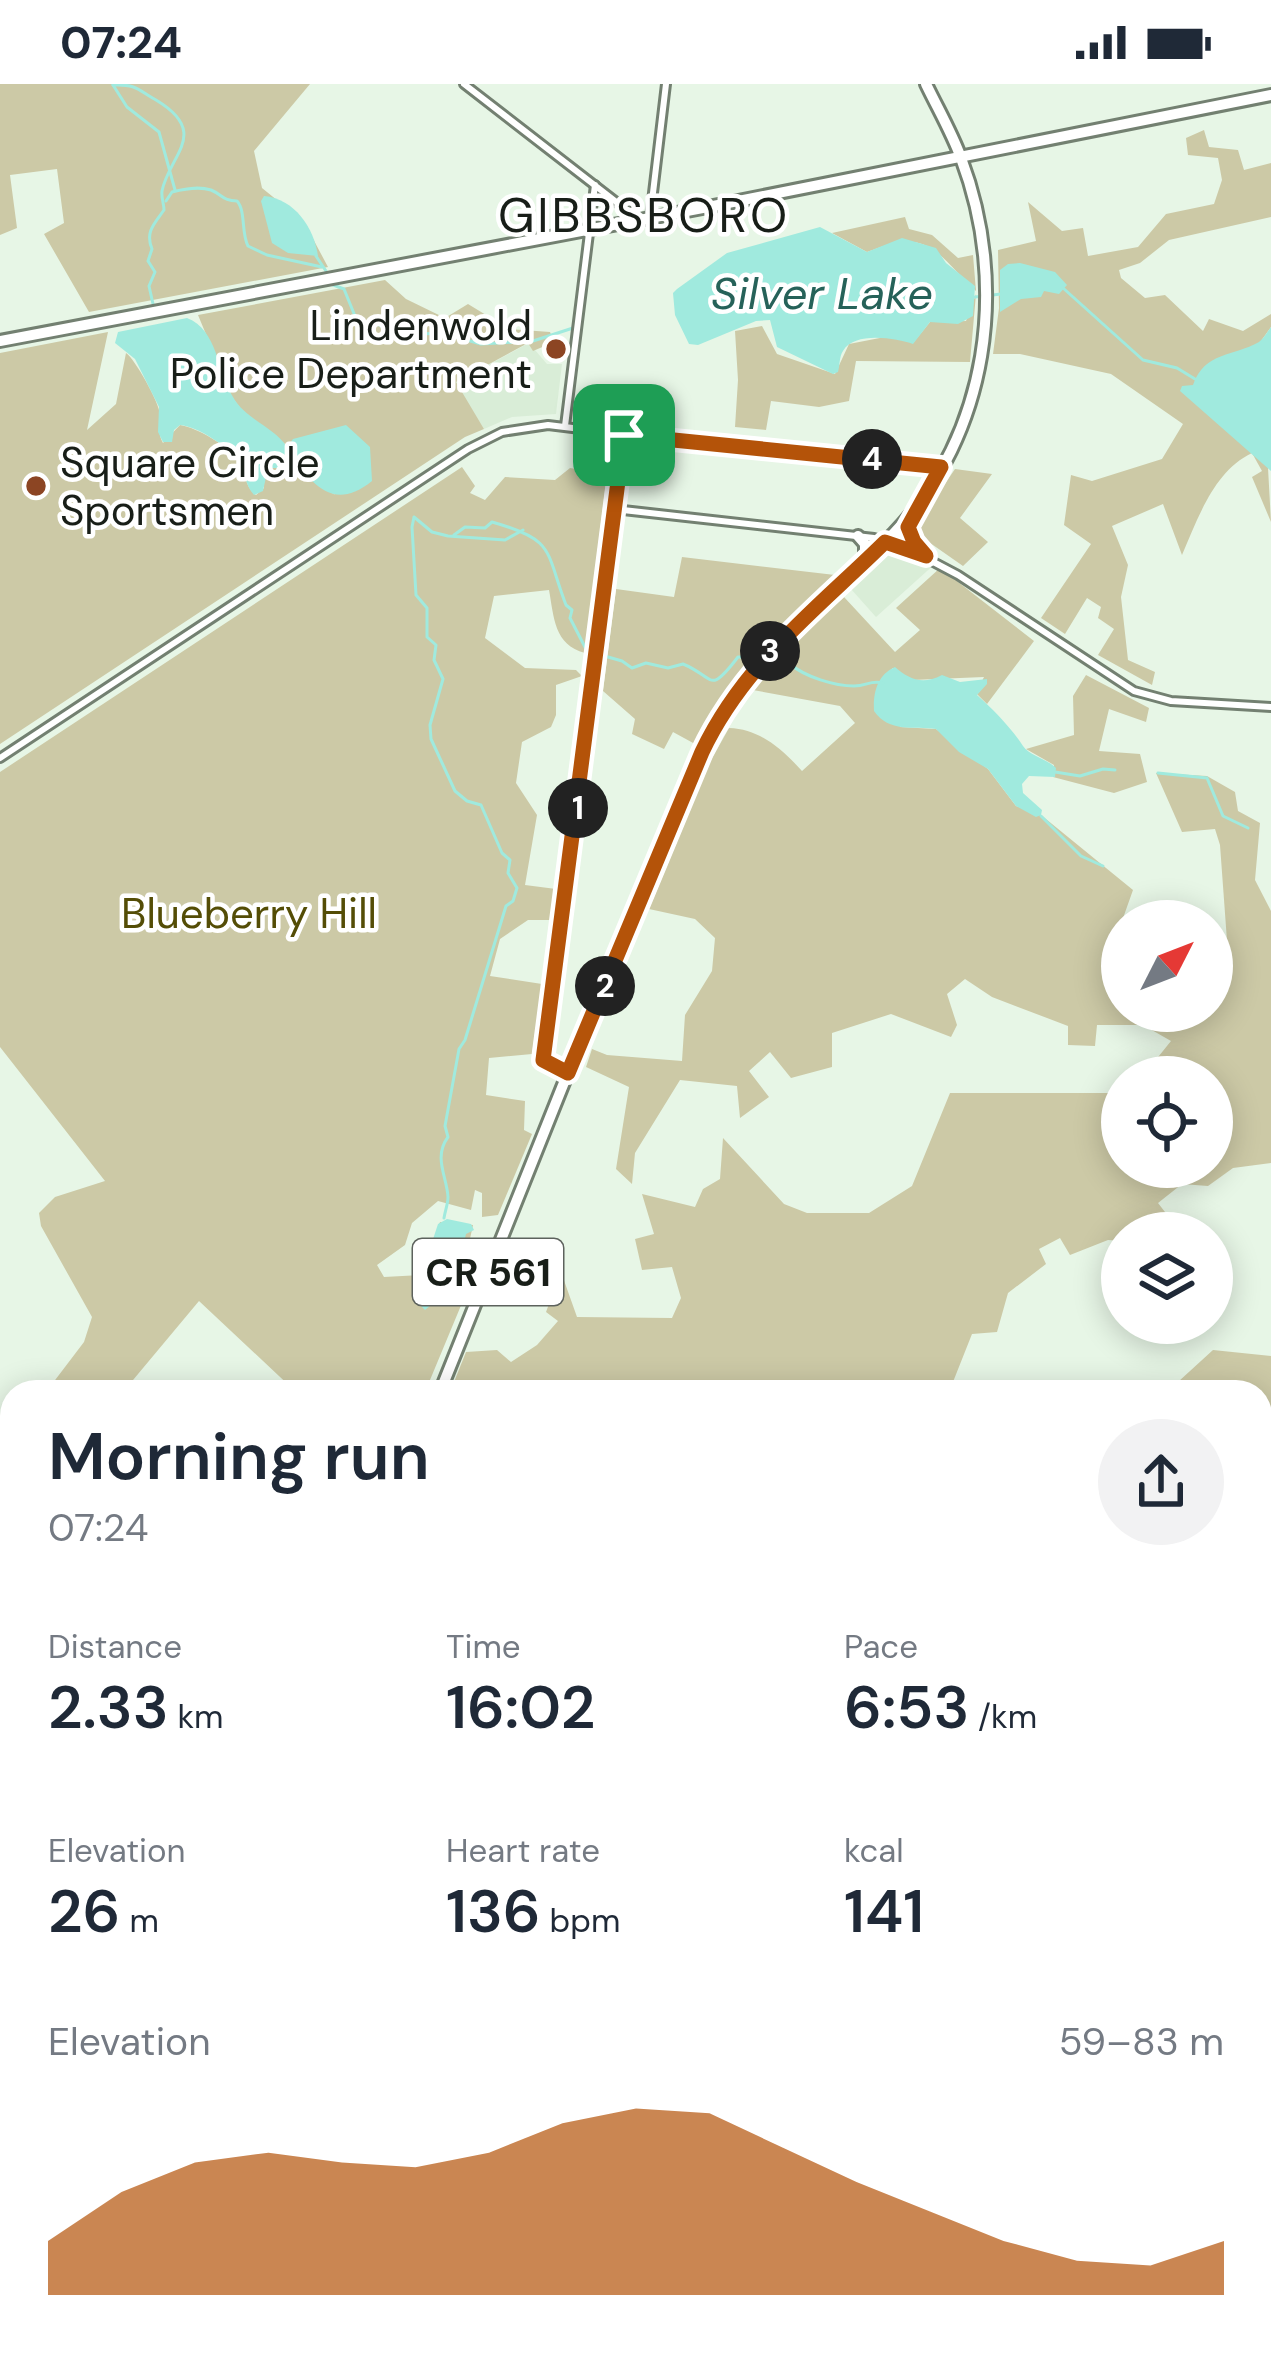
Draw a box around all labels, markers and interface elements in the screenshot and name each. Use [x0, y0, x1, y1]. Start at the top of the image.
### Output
text: 07:24 [60, 13, 182, 72]
district label: GIBBSBORO [498, 184, 790, 247]
water label: Silver Lake [711, 264, 933, 323]
place label: Lindenwold Police Department [170, 298, 532, 401]
marker: Lindenwold Police Department [543, 336, 569, 362]
pin [573, 384, 675, 486]
icon: arrive [591, 402, 657, 468]
pin: 4 [842, 429, 902, 489]
place label: Square Circle Sportsmen [60, 435, 320, 538]
text: 4 [861, 437, 883, 480]
marker: Square Circle Sportsmen [23, 473, 49, 499]
pin: 3 [740, 621, 800, 681]
text: 3 [760, 629, 780, 672]
pin: 1 [548, 778, 608, 838]
text: 1 [572, 786, 584, 829]
park label: Blueberry Hill [121, 886, 377, 941]
north arrow [1101, 900, 1233, 1032]
map controls [1101, 900, 1233, 1344]
pin: 2 [575, 956, 635, 1016]
text: 2 [595, 964, 615, 1007]
button: locate [1101, 1056, 1233, 1188]
button: layers [1101, 1212, 1233, 1344]
road number: CR 561 [413, 1239, 563, 1305]
text: Morning run [48, 1414, 430, 1499]
button: share [1098, 1419, 1224, 1545]
text: 07:24 [48, 1502, 148, 1553]
text: Distance [48, 1625, 182, 1668]
text: Time [446, 1625, 521, 1668]
text: Pace [844, 1625, 918, 1668]
text: 2.33 [48, 1668, 169, 1747]
text: 16:02 [446, 1668, 595, 1747]
text: 6:53 [844, 1668, 969, 1747]
text: km [169, 1695, 224, 1738]
text: /km [969, 1695, 1037, 1738]
text: Elevation [48, 1829, 186, 1872]
text: Heart rate [446, 1829, 600, 1872]
text: kcal [844, 1829, 904, 1872]
text: 26 [48, 1872, 121, 1951]
text: 136 [446, 1872, 541, 1951]
text: 141 [844, 1872, 924, 1951]
text: m [121, 1899, 159, 1942]
text: bpm [541, 1899, 620, 1942]
text: Elevation [48, 2016, 211, 2067]
text: 59–83 m [1059, 2016, 1224, 2067]

